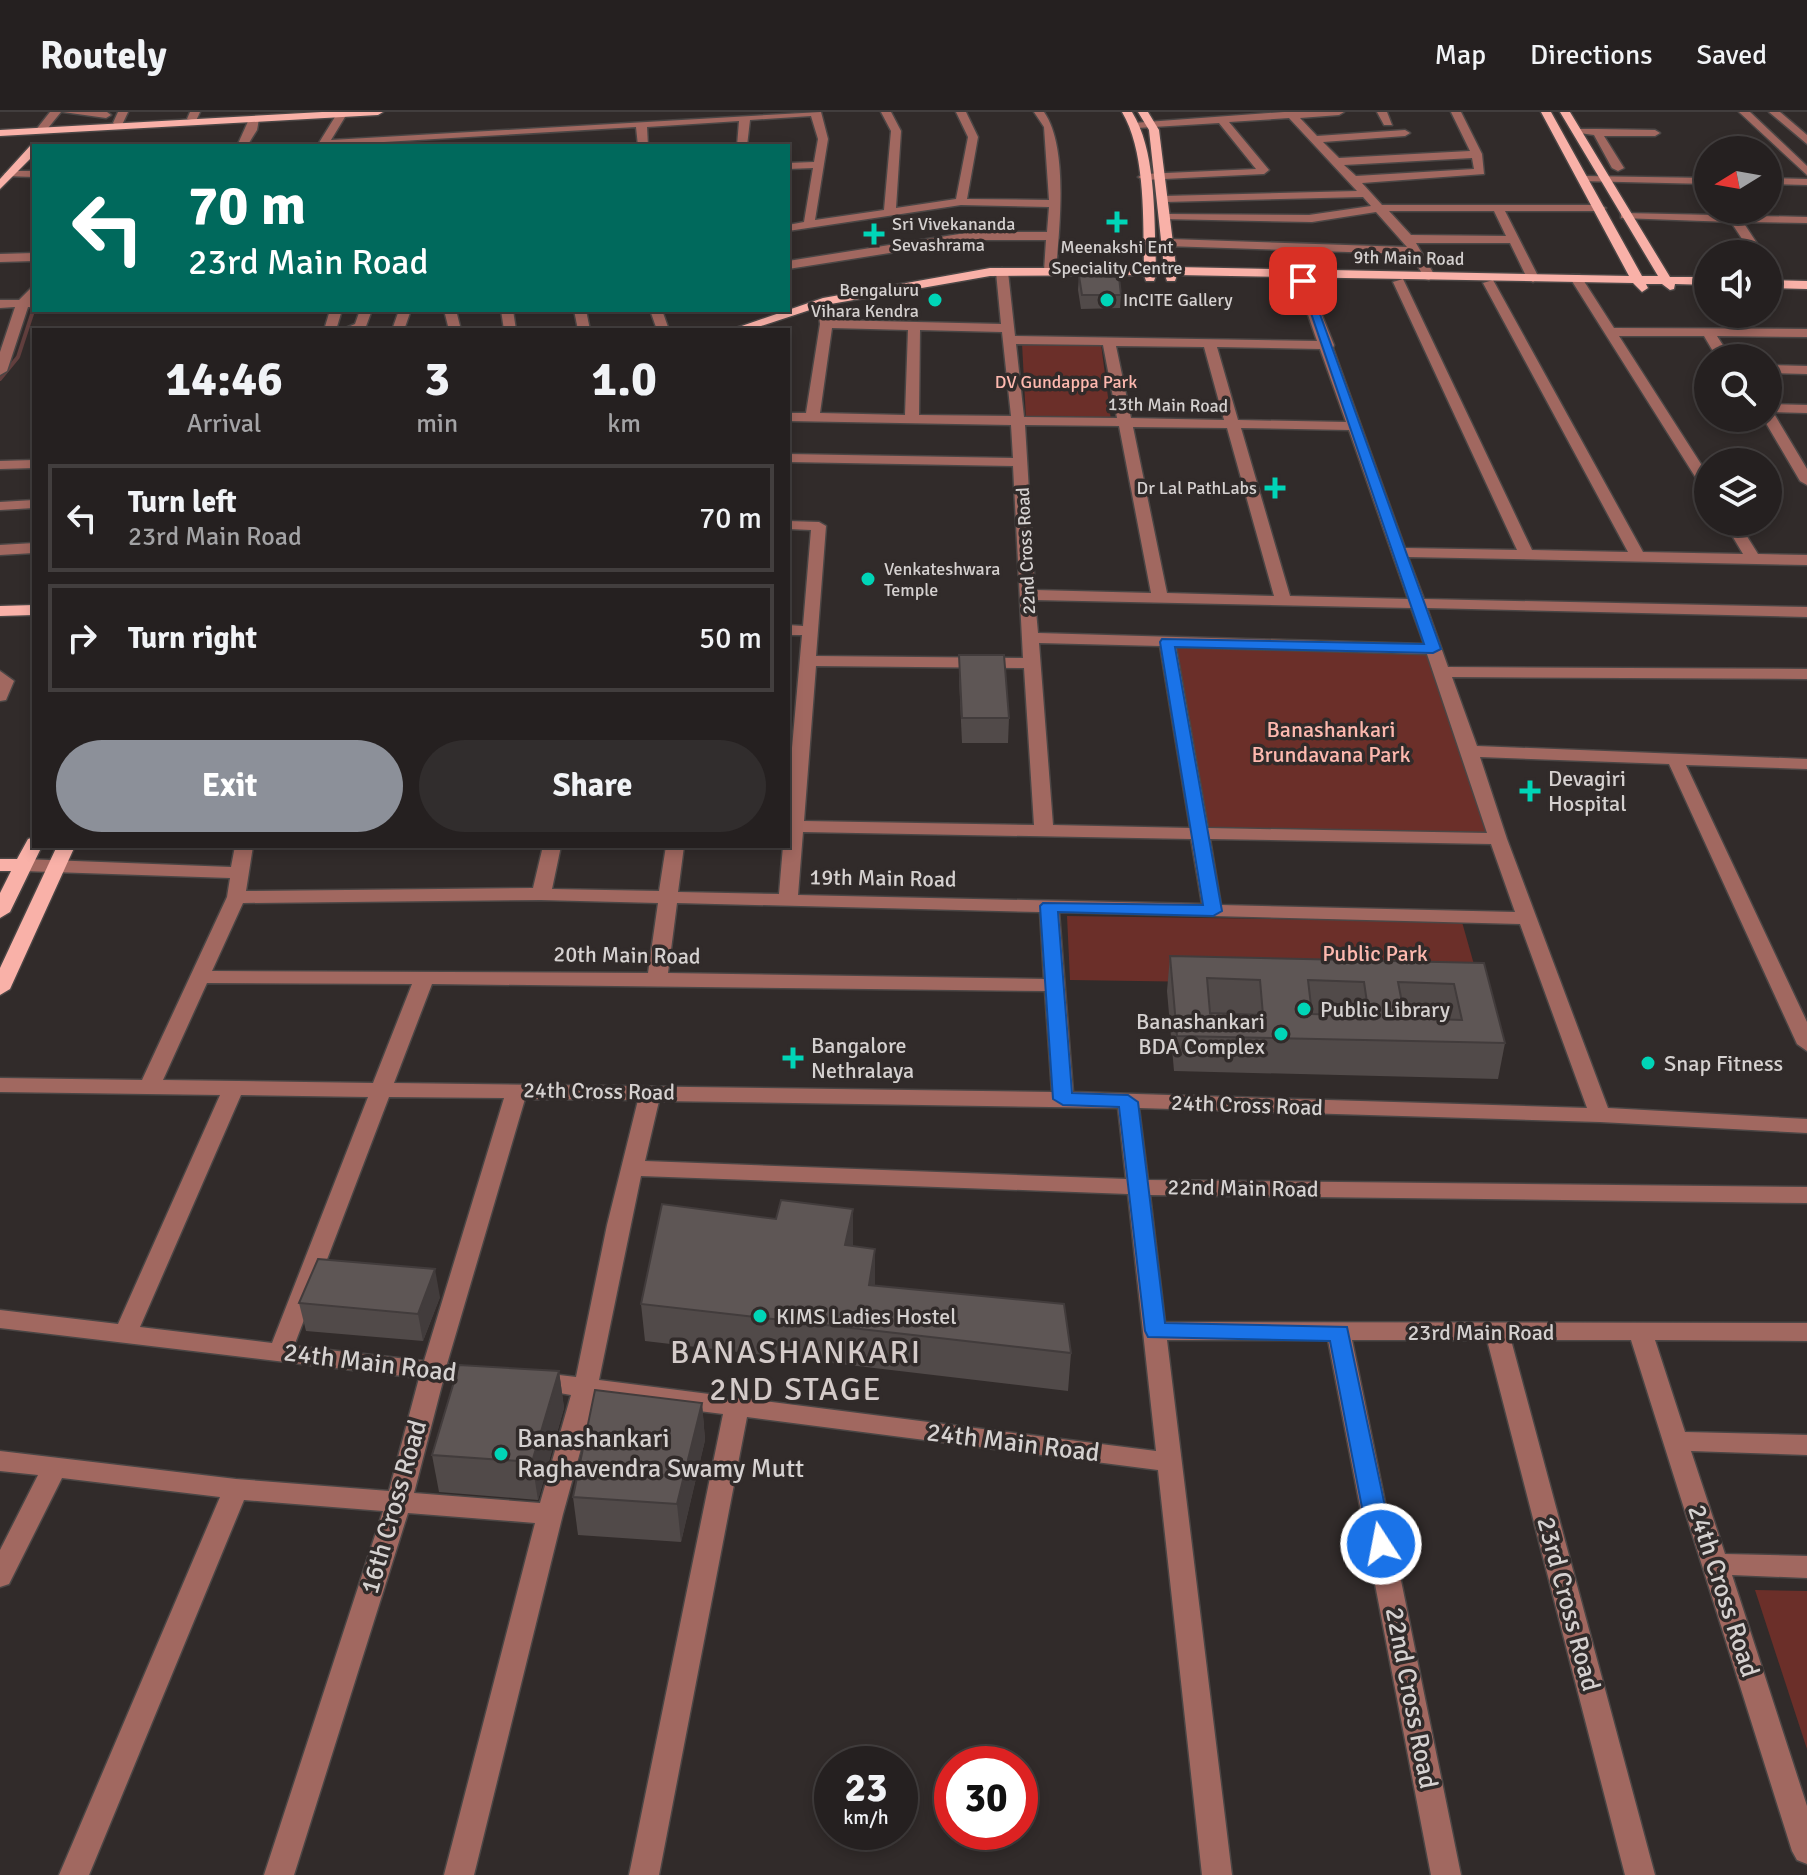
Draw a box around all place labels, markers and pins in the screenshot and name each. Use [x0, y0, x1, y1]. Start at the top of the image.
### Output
marker: Meenakshi Ent Speciality Centre [1106, 211, 1128, 233]
place label: Sri Vivekananda Sevashrama [892, 213, 1015, 256]
marker: Sri Vivekananda Sevashrama [863, 223, 885, 245]
place label: Meenakshi Ent Speciality Centre [1051, 236, 1183, 279]
pin [1269, 247, 1337, 315]
place label: Bengaluru Vihara Kendra [811, 279, 919, 322]
place label: InCITE Gallery [1123, 289, 1233, 311]
marker: Bengaluru Vihara Kendra [926, 291, 944, 309]
marker: InCITE Gallery [1098, 291, 1116, 309]
place label: Dr Lal PathLabs [1137, 477, 1257, 499]
marker: Dr Lal PathLabs [1264, 477, 1286, 499]
place label: Venkateshwara Temple [884, 558, 1000, 601]
marker: Venkateshwara Temple [859, 570, 877, 588]
place label: Devagiri Hospital [1548, 765, 1627, 817]
marker: Devagiri Hospital [1519, 780, 1541, 802]
place label: Public Library [1320, 996, 1451, 1023]
marker: Public Library [1295, 1000, 1313, 1018]
place label: Banashankari BDA Complex [1136, 1008, 1265, 1060]
marker: Banashankari BDA Complex [1272, 1025, 1290, 1043]
place label: Bangalore Nethralaya [811, 1032, 914, 1084]
marker: Bangalore Nethralaya [782, 1047, 804, 1069]
place label: Snap Fitness [1664, 1050, 1783, 1077]
marker: Snap Fitness [1639, 1054, 1657, 1072]
place label: KIMS Ladies Hostel [776, 1303, 957, 1330]
marker: KIMS Ladies Hostel [751, 1307, 769, 1325]
place label: Banashankari Raghavendra Swamy Mutt [517, 1423, 804, 1485]
marker: Banashankari Raghavendra Swamy Mutt [492, 1445, 510, 1463]

